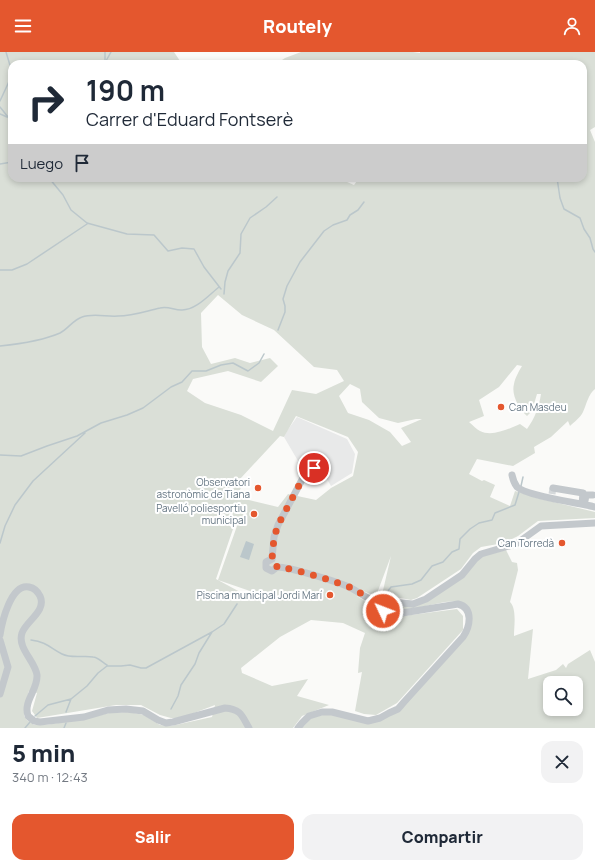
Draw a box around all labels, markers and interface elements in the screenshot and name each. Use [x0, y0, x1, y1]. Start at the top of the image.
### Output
text: Routely [263, 14, 332, 38]
icon: menu [12, 15, 34, 37]
icon: person [561, 15, 583, 37]
text: 190 m [86, 71, 165, 109]
icon: right [20, 76, 72, 128]
text: Carrer d'Eduard Fontserè [86, 107, 293, 131]
icon: arrive [71, 152, 93, 174]
text: Luego [20, 153, 63, 174]
place label: Can Masdeu [509, 400, 567, 414]
marker: Can Masdeu [496, 402, 506, 412]
pin [297, 451, 331, 485]
icon: arrive [303, 457, 325, 479]
place label: Observatori astronòmic de Tiana [156, 475, 250, 501]
marker: Observatori astronòmic de Tiana [253, 483, 263, 493]
place label: Pavelló poliesportiu municipal [156, 501, 246, 527]
marker: Pavelló poliesportiu municipal [249, 509, 259, 519]
place label: Can Torredà [498, 536, 554, 550]
marker: Can Torredà [557, 538, 567, 548]
place label: Piscina municipal Jordi Marí [197, 588, 323, 602]
marker: Piscina municipal Jordi Marí [325, 590, 335, 600]
position arrow [362, 590, 404, 632]
map controls [543, 676, 583, 716]
button: search [543, 676, 583, 716]
text: 5 min [12, 736, 75, 769]
button: close [541, 741, 583, 783]
text: 340 m · 12:43 [12, 768, 88, 786]
button: Salir [12, 814, 294, 860]
button: Compartir [302, 814, 583, 860]

